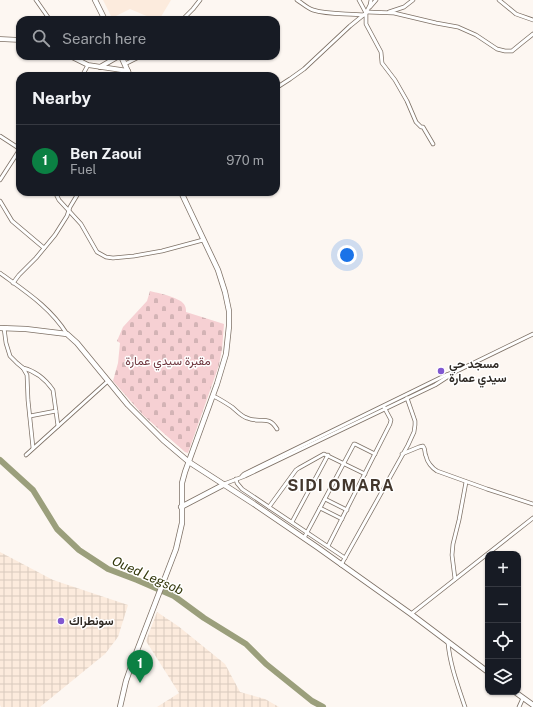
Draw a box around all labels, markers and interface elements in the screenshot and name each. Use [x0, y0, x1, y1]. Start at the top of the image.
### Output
search box [16, 16, 280, 60]
icon: search [30, 27, 52, 49]
text: Search here [62, 30, 146, 47]
text: Nearby [32, 88, 91, 108]
text: Ben Zaoui [70, 145, 142, 162]
text: 1 [42, 153, 48, 168]
text: 970 m [226, 153, 264, 168]
text: Fuel [70, 162, 96, 177]
your location [337, 245, 357, 265]
park label: مقبرة سيدي عمارة [125, 354, 211, 371]
place label: مسجد حي سيدي عمارة [449, 357, 507, 388]
marker: مسجد حي سيدي عمارة [436, 366, 446, 376]
district label: SIDI OMARA [287, 476, 395, 495]
map controls [485, 551, 521, 695]
button: + [485, 551, 521, 587]
water label: Oued Legsob [110, 553, 186, 598]
button: − [485, 587, 521, 623]
place label: سونطراك [69, 614, 114, 629]
marker: سونطراك [56, 616, 66, 626]
button: locate [485, 623, 521, 659]
pin: 1 [127, 650, 153, 683]
button: layers [485, 659, 521, 695]

